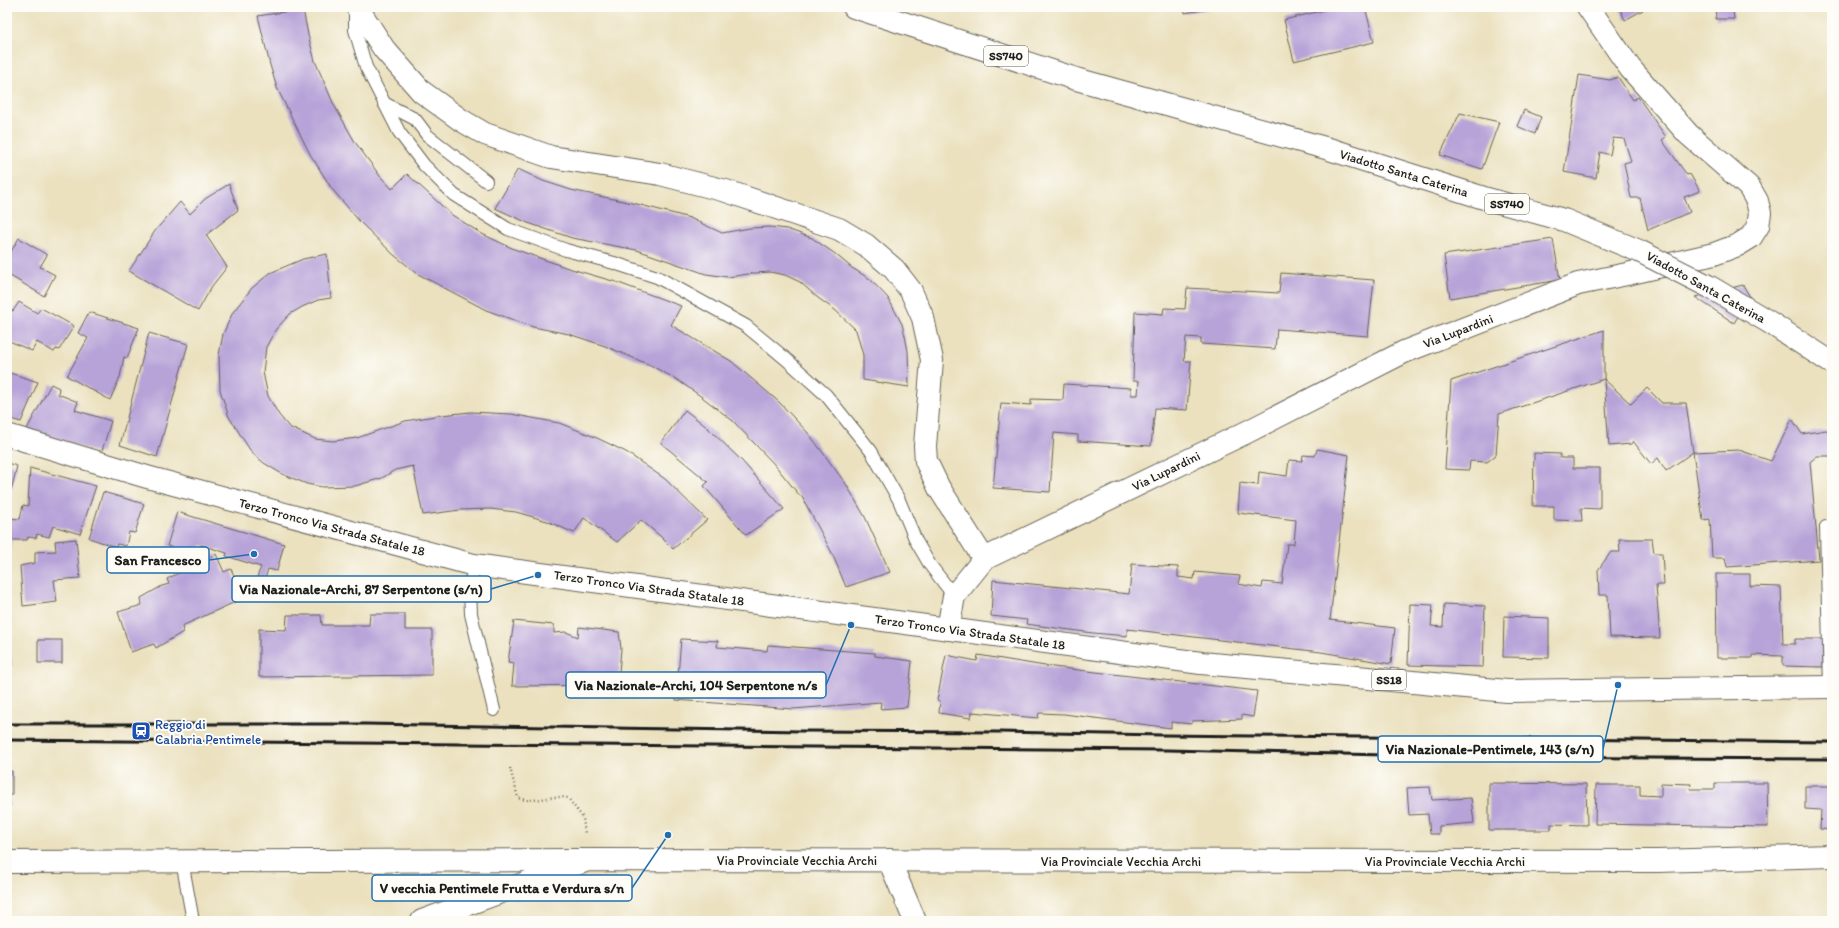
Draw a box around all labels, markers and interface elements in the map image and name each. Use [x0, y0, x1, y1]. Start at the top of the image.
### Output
road number: SS740 [984, 46, 1028, 66]
street label: Viadotto Santa Caterina [1338, 146, 1470, 200]
road number: SS740 [1485, 194, 1529, 214]
street label: Viadotto Santa Caterina [1644, 248, 1768, 326]
street label: Via Lupardini [1421, 311, 1495, 351]
street label: Via Lupardini [1130, 448, 1202, 494]
street label: Terzo Tronco Via Strada Statale 18 [237, 495, 427, 559]
callout: San Francesco [107, 547, 209, 573]
text: San Francesco [115, 552, 201, 569]
street label: Terzo Tronco Via Strada Statale 18 [553, 567, 745, 609]
callout: Via Nazionale-Archi, 87 Serpentone (s/n) [232, 576, 491, 602]
text: Via Nazionale-Archi, 87 Serpentone (s/n) [239, 581, 483, 598]
street label: Terzo Tronco Via Strada Statale 18 [874, 611, 1066, 653]
road number: SS18 [1372, 670, 1406, 690]
callout: Via Nazionale-Archi, 104 Serpentone n/s [566, 672, 826, 698]
text: Via Nazionale-Archi, 104 Serpentone n/s [574, 677, 818, 694]
place label: Reggio di Calabria Pentimele [155, 717, 261, 747]
station icon: Reggio di Calabria Pentimele [130, 720, 152, 742]
callout: Via Nazionale-Pentimele, 143 (s/n) [1378, 736, 1603, 762]
text: Via Nazionale-Pentimele, 143 (s/n) [1386, 741, 1595, 758]
street label: Via Provinciale Vecchia Archi [717, 853, 877, 868]
street label: Via Provinciale Vecchia Archi [1041, 854, 1201, 869]
street label: Via Provinciale Vecchia Archi [1365, 854, 1525, 869]
callout: V vecchia Pentimele Frutta e Verdura s/n [372, 875, 632, 901]
text: V vecchia Pentimele Frutta e Verdura s/n [380, 880, 624, 897]

